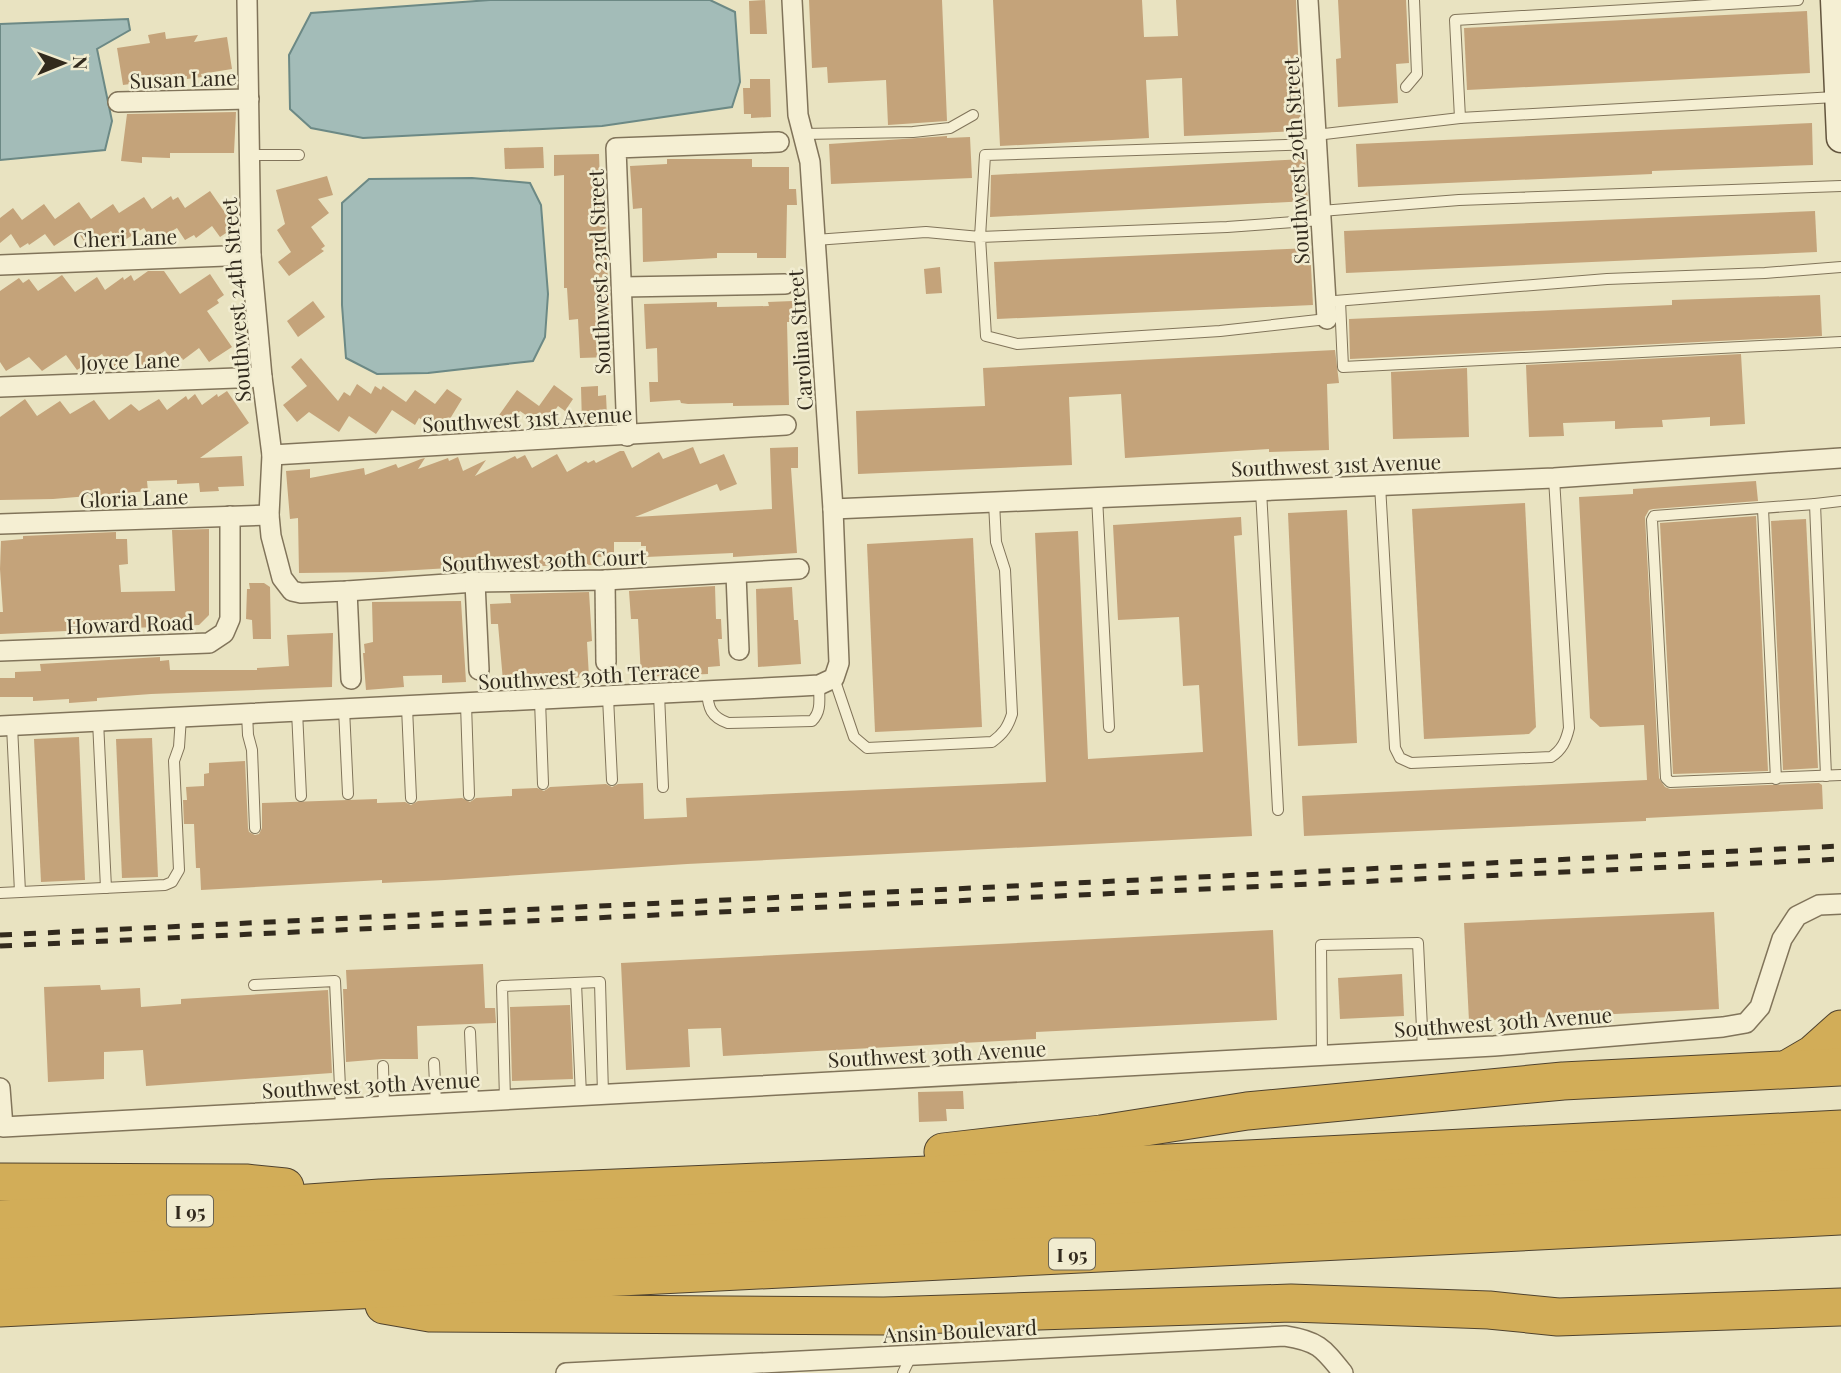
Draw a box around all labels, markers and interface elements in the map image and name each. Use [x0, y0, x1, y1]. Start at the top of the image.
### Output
north arrow [28, 28, 98, 98]
text: N [68, 56, 94, 70]
street label: Southwest 20th Street [1276, 56, 1314, 265]
street label: Susan Lane [129, 62, 237, 94]
street label: Southwest 23rd Street [580, 168, 616, 375]
street label: Southwest 24th Street [214, 196, 256, 403]
street label: Cheri Lane [72, 221, 178, 253]
street label: Carolina Street [780, 268, 818, 412]
street label: Joyce Lane [78, 344, 181, 376]
street label: Southwest 31st Avenue [421, 399, 633, 437]
street label: Southwest 31st Avenue [1230, 446, 1442, 482]
street label: Gloria Lane [79, 481, 189, 513]
street label: Southwest 30th Court [441, 541, 647, 577]
street label: Howard Road [66, 607, 194, 639]
street label: Southwest 30th Terrace [477, 655, 701, 695]
street label: Southwest 30th Avenue [1393, 999, 1613, 1043]
street label: Southwest 30th Avenue [827, 1033, 1047, 1073]
street label: Southwest 30th Avenue [261, 1064, 481, 1104]
road number: I 95 [167, 1196, 213, 1226]
road number: I 95 [1049, 1238, 1095, 1270]
street label: Ansin Boulevard [881, 1312, 1038, 1348]

